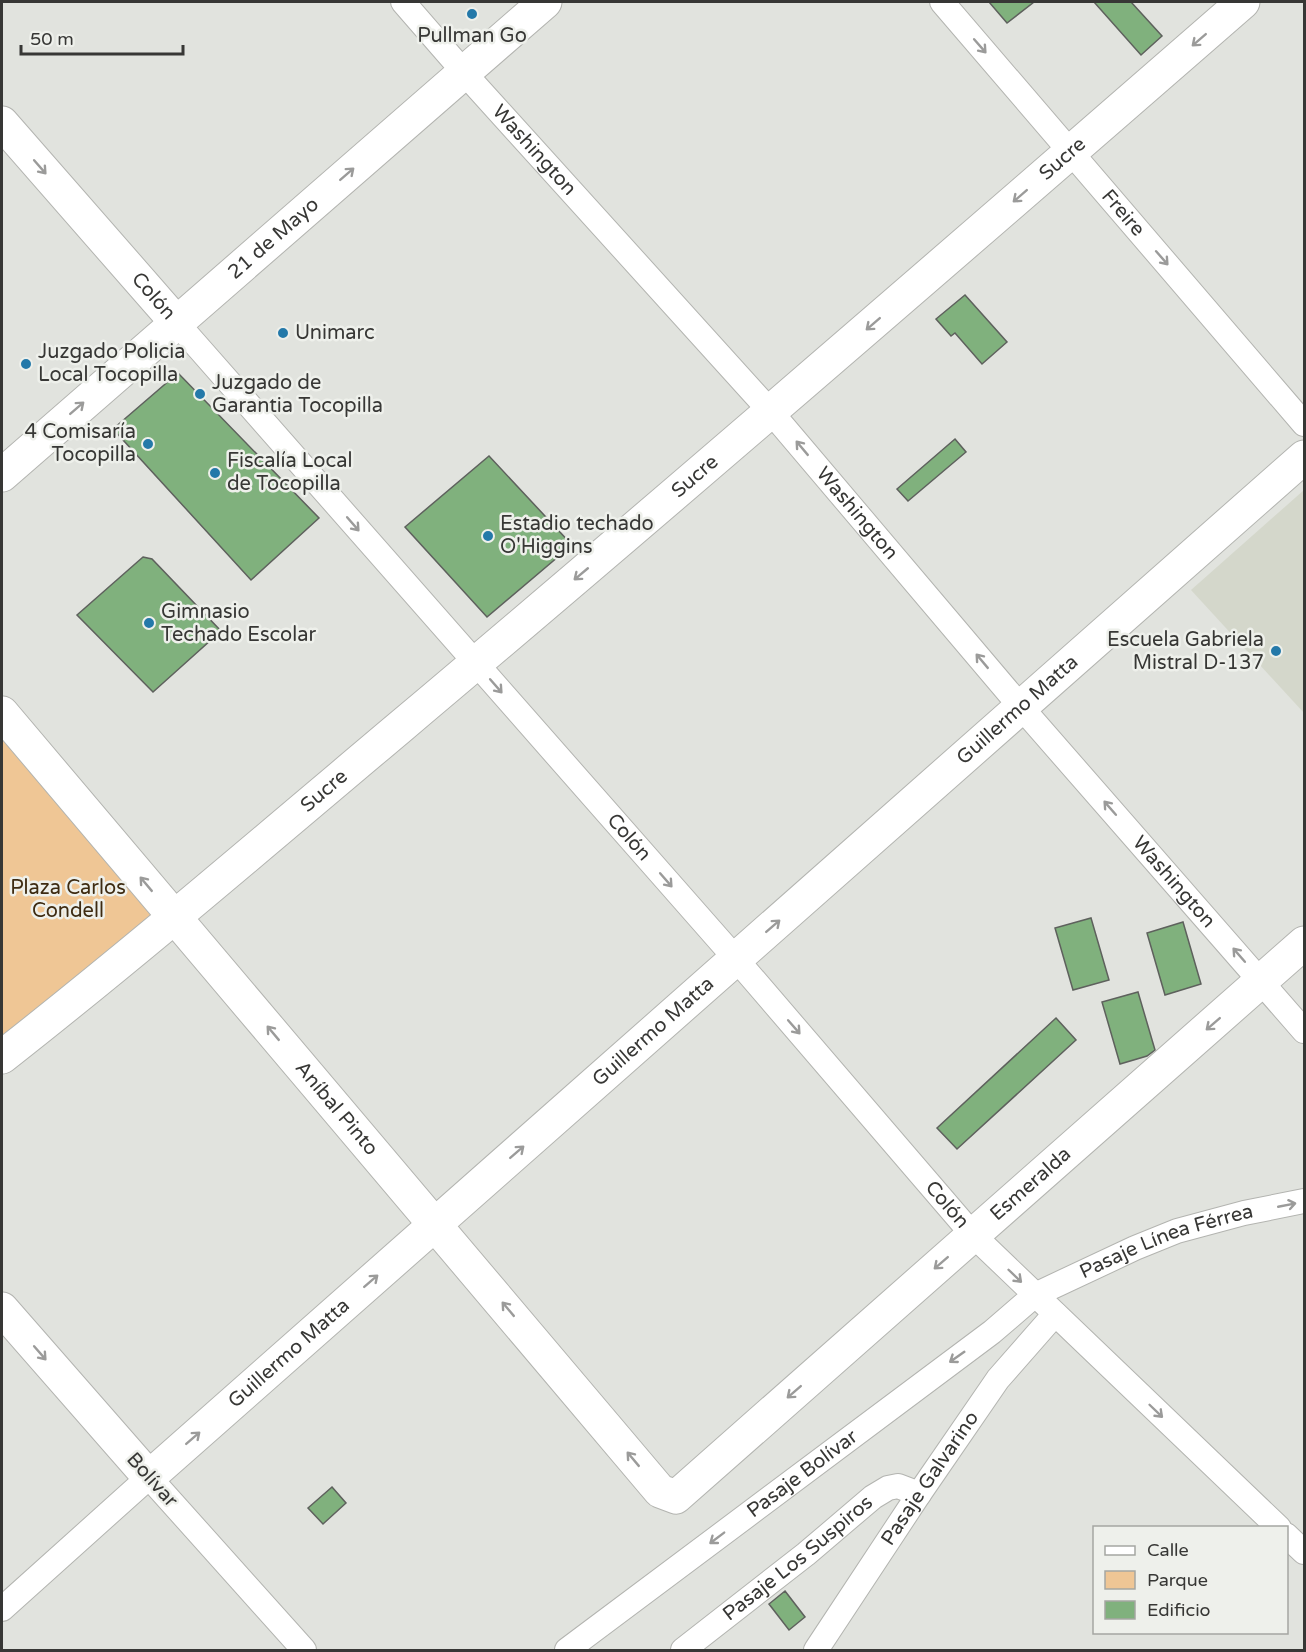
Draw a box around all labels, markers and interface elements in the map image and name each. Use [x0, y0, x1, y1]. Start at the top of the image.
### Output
marker: Pullman Go [465, 7, 479, 21]
scale bar [21, 18, 183, 56]
place label: Pullman Go [417, 24, 527, 48]
text: 50 m [30, 28, 74, 50]
one-way arrow [1192, 33, 1207, 47]
one-way arrow [973, 38, 987, 53]
street label: Washington [487, 100, 581, 201]
street label: Sucre [1035, 132, 1091, 186]
one-way arrow [33, 159, 47, 174]
one-way arrow [339, 167, 355, 180]
street label: Freire [1096, 185, 1150, 241]
one-way arrow [1013, 189, 1028, 203]
street label: 21 de Mayo [223, 192, 324, 285]
one-way arrow [1155, 250, 1169, 265]
street label: Colón [126, 268, 181, 325]
one-way arrow [865, 317, 881, 330]
place label: Unimarc [295, 321, 375, 345]
marker: Unimarc [276, 326, 290, 340]
place label: Juzgado Policia Local Tocopilla [38, 340, 185, 387]
marker: Juzgado Policia Local Tocopilla [19, 357, 33, 371]
place label: Juzgado de Garantia Tocopilla [212, 371, 383, 418]
marker: Juzgado de Garantia Tocopilla [193, 387, 207, 401]
one-way arrow [69, 401, 84, 415]
place label: 4 Comisaría Tocopilla [24, 420, 136, 467]
marker: 4 Comisaría Tocopilla [141, 437, 155, 451]
one-way arrow [795, 441, 809, 456]
place label: Fiscalía Local de Tocopilla [227, 449, 352, 496]
street label: Sucre [667, 450, 723, 503]
street label: Washington [811, 462, 903, 565]
marker: Fiscalía Local de Tocopilla [208, 466, 222, 480]
place label: Estadio techado O'Higgins [500, 512, 654, 559]
one-way arrow [346, 516, 360, 531]
marker: Estadio techado O'Higgins [481, 529, 495, 543]
one-way arrow [573, 567, 589, 580]
place label: Gimnasio Techado Escolar [161, 600, 316, 647]
marker: Gimnasio Techado Escolar [142, 616, 156, 630]
place label: Escuela Gabriela Mistral D-137 [1107, 628, 1264, 675]
marker: Escuela Gabriela Mistral D-137 [1269, 644, 1283, 658]
street label: Guillermo Matta [952, 650, 1083, 770]
one-way arrow [975, 654, 989, 669]
one-way arrow [489, 678, 502, 694]
street label: Sucre [296, 765, 353, 818]
one-way arrow [1103, 801, 1117, 816]
street label: Colón [602, 809, 656, 866]
street label: Washington [1127, 831, 1220, 933]
one-way arrow [659, 872, 673, 887]
park label: Plaza Carlos Condell [10, 876, 126, 923]
one-way arrow [139, 877, 153, 892]
one-way arrow [766, 919, 781, 933]
one-way arrow [1232, 948, 1246, 963]
street label: Guillermo Matta [588, 972, 719, 1092]
one-way arrow [1206, 1017, 1221, 1031]
one-way arrow [787, 1019, 801, 1034]
one-way arrow [266, 1026, 280, 1041]
street label: Aníbal Pinto [290, 1057, 383, 1161]
street label: Esmeralda [985, 1142, 1076, 1226]
one-way arrow [509, 1145, 524, 1159]
street label: Colón [920, 1176, 974, 1233]
street label: Pasaje Línea Férrea [1076, 1199, 1255, 1284]
one-way arrow [1276, 1199, 1296, 1210]
one-way arrow [933, 1257, 949, 1270]
one-way arrow [1008, 1268, 1023, 1283]
one-way arrow [363, 1274, 378, 1288]
street label: Guillermo Matta [223, 1293, 355, 1413]
one-way arrow [501, 1301, 514, 1317]
one-way arrow [33, 1345, 47, 1360]
one-way arrow [949, 1351, 965, 1363]
one-way arrow [787, 1385, 802, 1399]
one-way arrow [1148, 1404, 1163, 1418]
street label: Pasaje Galvarino [876, 1407, 984, 1550]
street label: Pasaje Bolívar [742, 1425, 863, 1523]
one-way arrow [185, 1431, 200, 1445]
street label: Bolívar [121, 1448, 183, 1513]
one-way arrow [626, 1452, 640, 1467]
street label: Pasaje Los Suspiros [718, 1490, 878, 1626]
legend [1093, 1526, 1288, 1634]
one-way arrow [709, 1531, 725, 1544]
text: Calle [1147, 1539, 1189, 1561]
text: Parque [1147, 1569, 1208, 1591]
text: Edificio [1147, 1599, 1211, 1621]

